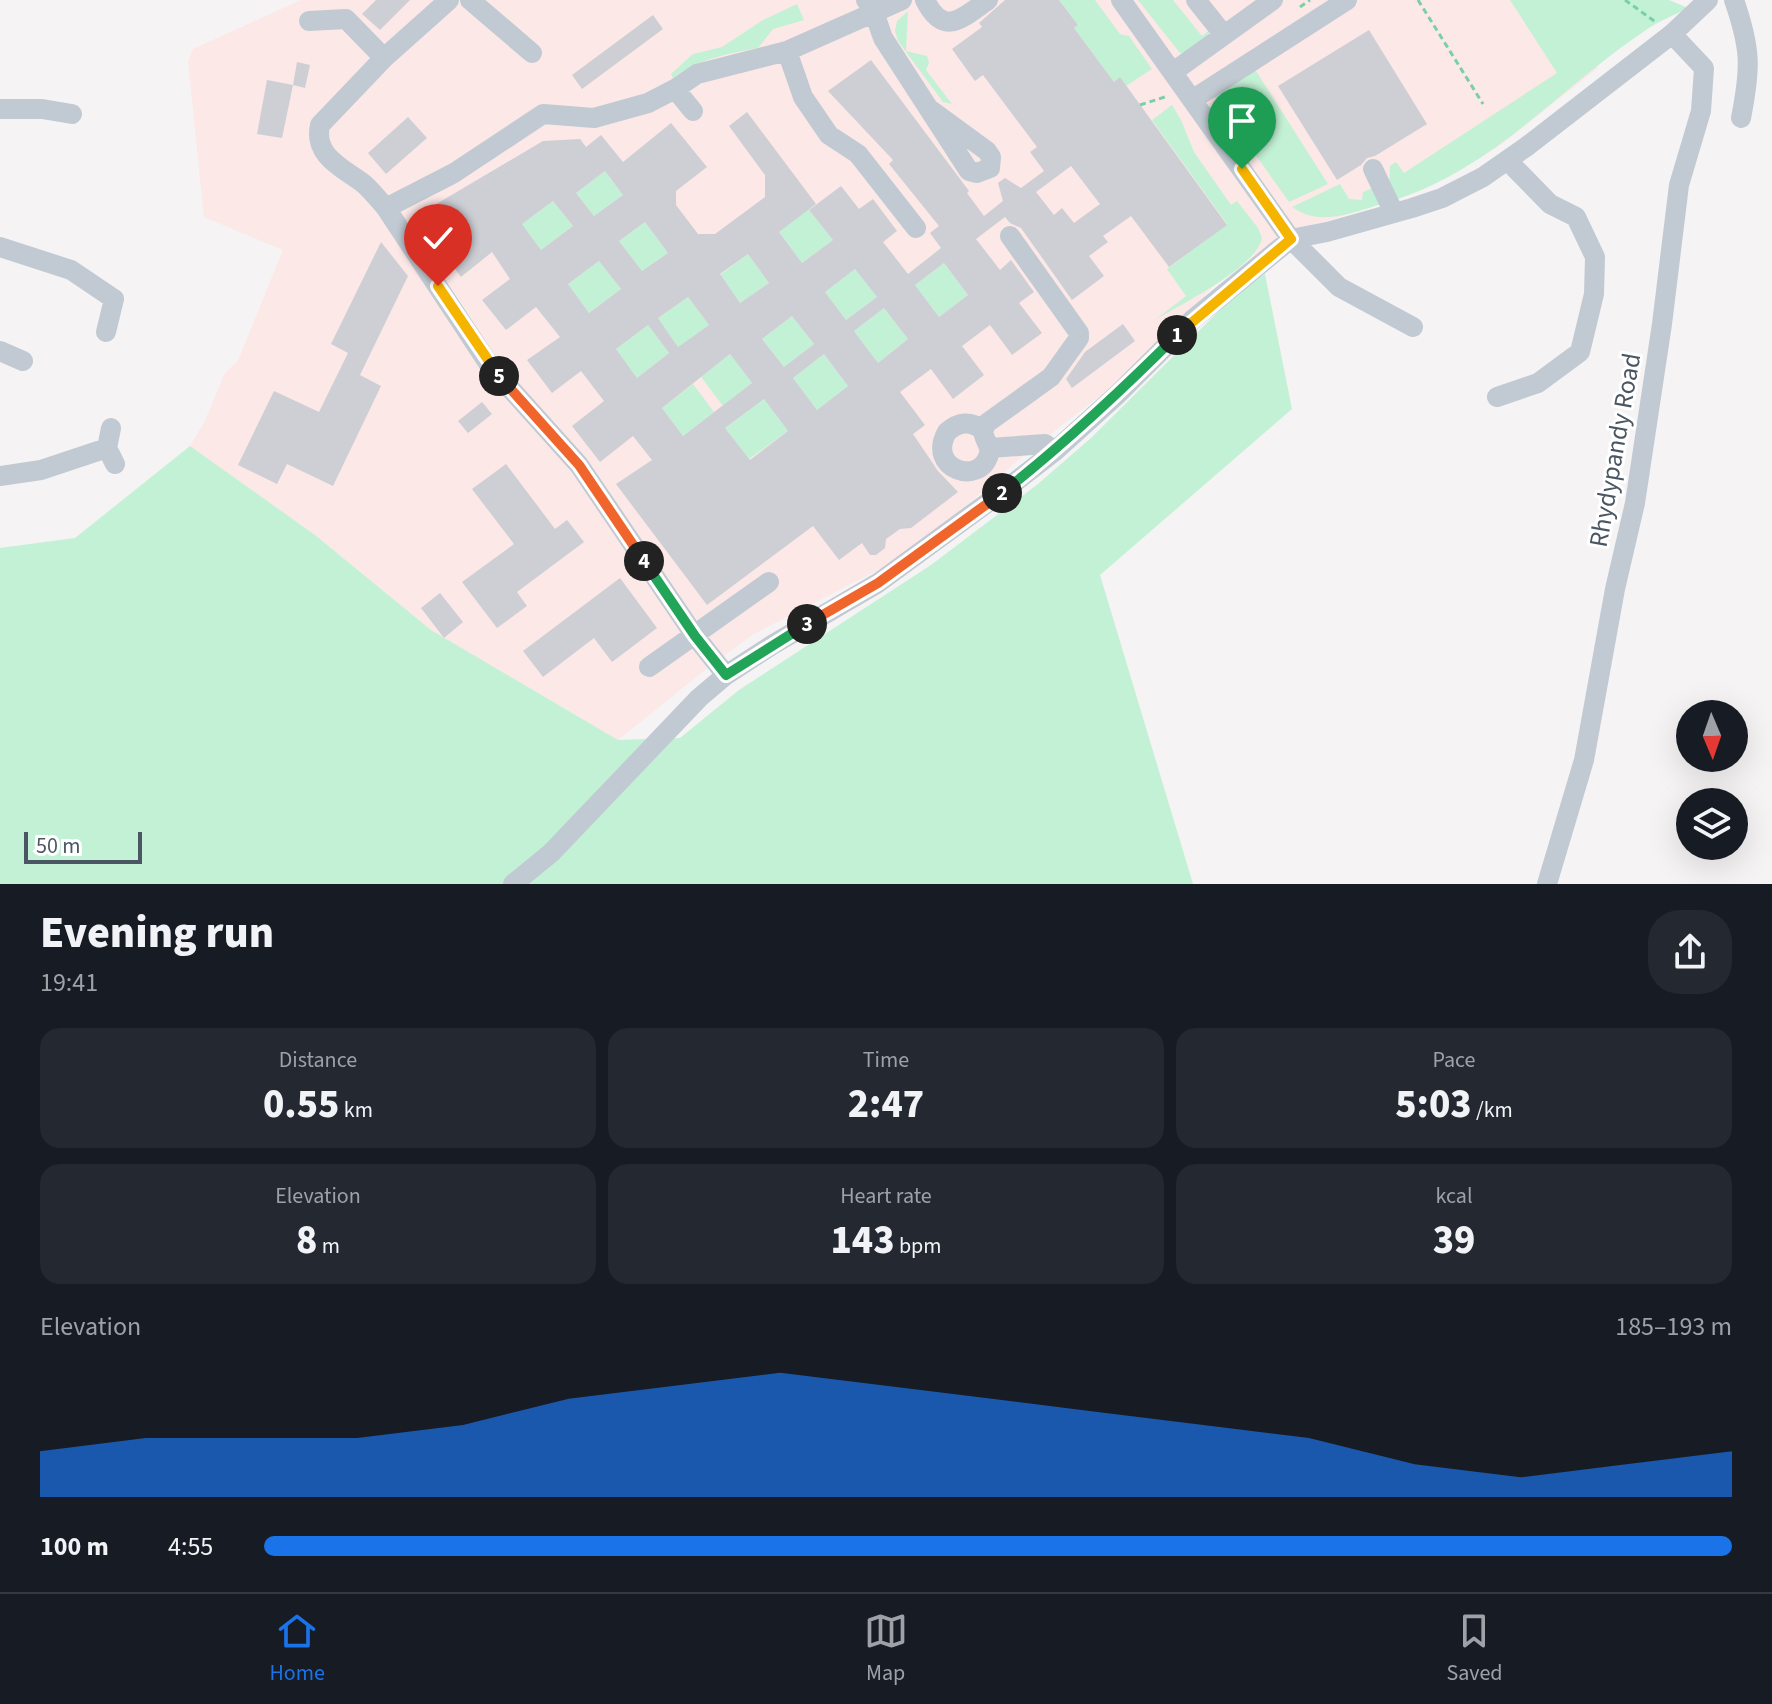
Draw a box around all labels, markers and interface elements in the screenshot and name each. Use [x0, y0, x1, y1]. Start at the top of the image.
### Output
pin [1208, 87, 1276, 169]
icon: arrive [1220, 99, 1264, 143]
pin [404, 204, 472, 286]
icon: check [416, 216, 460, 260]
pin: 1 [1157, 315, 1197, 355]
text: 1 [1171, 319, 1183, 351]
street label: Rhydypandy Road [1580, 350, 1650, 550]
pin: 5 [479, 356, 519, 396]
text: 5 [493, 360, 505, 392]
pin: 2 [982, 473, 1022, 513]
text: 2 [996, 477, 1008, 509]
pin: 4 [624, 541, 664, 581]
text: 4 [638, 545, 650, 577]
pin: 3 [787, 604, 827, 644]
text: 3 [801, 608, 813, 640]
north arrow [1676, 700, 1748, 772]
map controls [1676, 700, 1748, 860]
button: layers [1676, 788, 1748, 860]
scale bar [24, 828, 142, 864]
text: 50 m [36, 830, 81, 862]
text: Evening run [40, 902, 274, 965]
button: share [1648, 910, 1732, 994]
text: 19:41 [40, 964, 98, 1001]
text: Distance [279, 1044, 357, 1076]
text: Time [863, 1044, 909, 1076]
text: Pace [1432, 1044, 1476, 1076]
text: 0.55 [263, 1076, 339, 1133]
text: 2:47 [848, 1076, 924, 1133]
text: 5:03 [1395, 1076, 1472, 1133]
text: km [339, 1094, 373, 1126]
text: /km [1472, 1094, 1513, 1126]
text: Elevation [275, 1180, 361, 1212]
text: Heart rate [840, 1180, 932, 1212]
text: kcal [1435, 1180, 1473, 1212]
text: 8 [296, 1212, 317, 1269]
text: 143 [830, 1212, 895, 1269]
text: 39 [1433, 1212, 1475, 1269]
text: m [317, 1230, 340, 1262]
text: bpm [895, 1230, 942, 1262]
text: Elevation [40, 1308, 141, 1345]
text: 185–193 m [1615, 1308, 1732, 1345]
text: 100 m [40, 1528, 109, 1565]
text: 4:55 [168, 1528, 213, 1565]
tab: Home [269, 1609, 325, 1689]
tab: Map [864, 1609, 908, 1689]
tab: Saved [1446, 1609, 1503, 1689]

